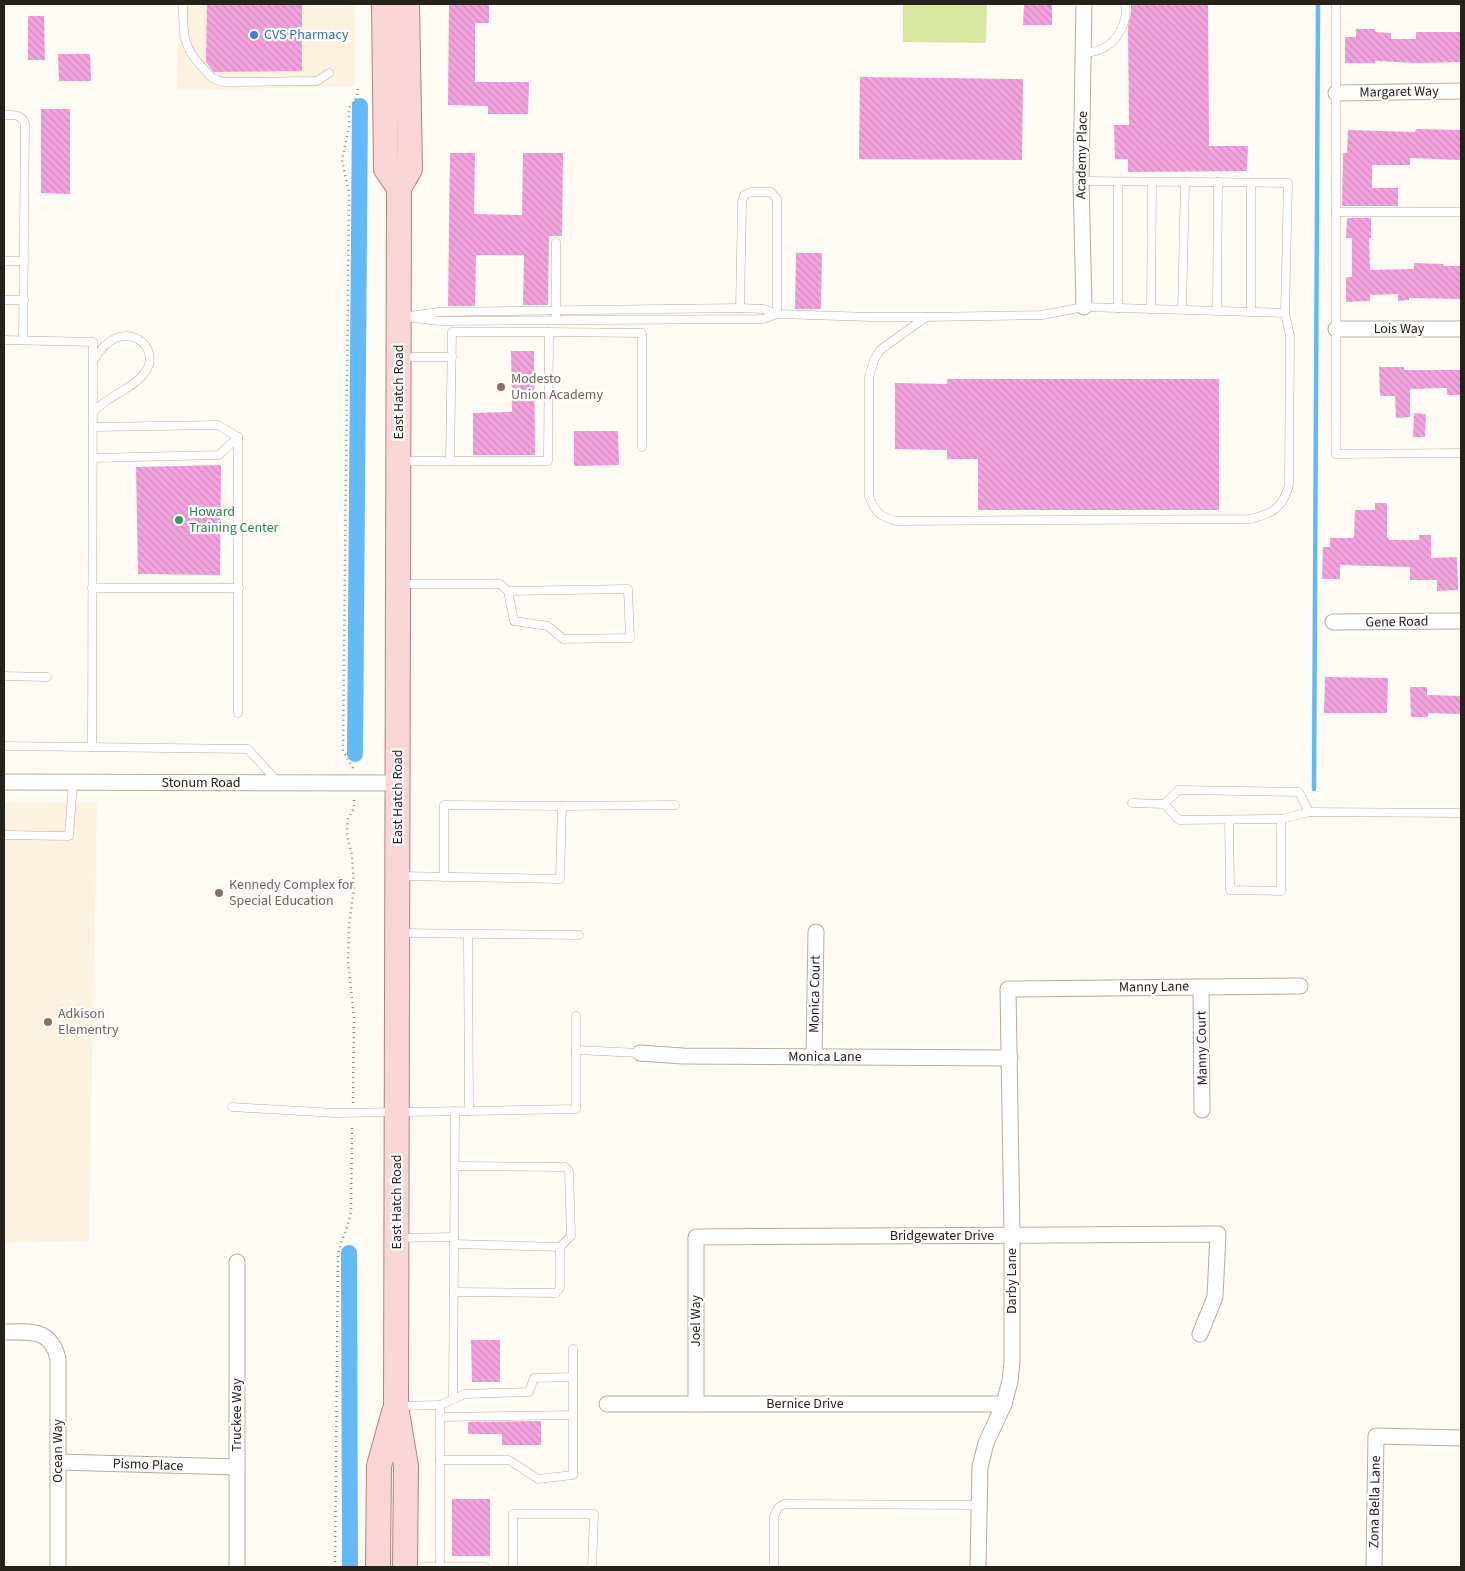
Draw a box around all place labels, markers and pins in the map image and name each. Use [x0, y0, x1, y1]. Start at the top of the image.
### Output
place label: CVS Pharmacy [264, 25, 349, 45]
marker: CVS Pharmacy [248, 29, 260, 41]
place label: Modesto Union Academy [511, 369, 603, 405]
marker: Modesto Union Academy [495, 381, 507, 393]
place label: Howard Training Center [189, 502, 279, 538]
marker: Howard Training Center [173, 514, 185, 526]
place label: Kennedy Complex for Special Education [229, 875, 354, 911]
marker: Kennedy Complex for Special Education [213, 887, 225, 899]
place label: Adkison Elementry [58, 1004, 119, 1040]
marker: Adkison Elementry [42, 1016, 54, 1028]

